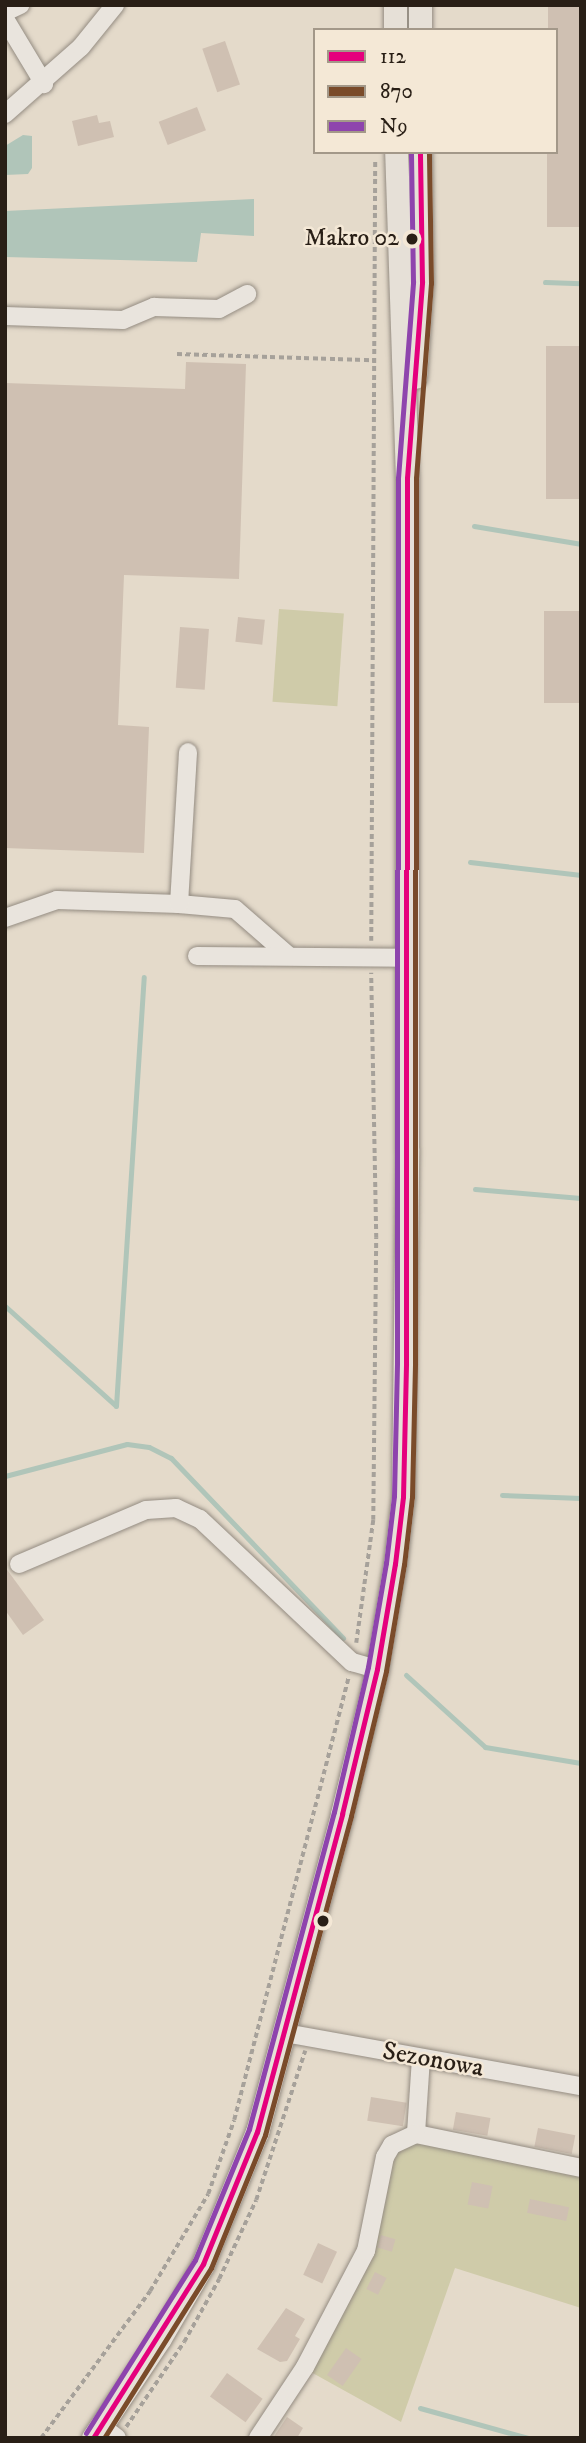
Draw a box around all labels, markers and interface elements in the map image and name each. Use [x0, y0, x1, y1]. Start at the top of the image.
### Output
legend [313, 28, 558, 154]
text: 112 [380, 44, 406, 70]
text: 870 [380, 79, 413, 105]
text: N9 [380, 114, 408, 140]
place label: Makro 02 [305, 225, 399, 253]
marker: Makro 02 [405, 232, 419, 246]
unlabelled marker [316, 1914, 330, 1928]
street label: Sezonowa [380, 2036, 486, 2084]

